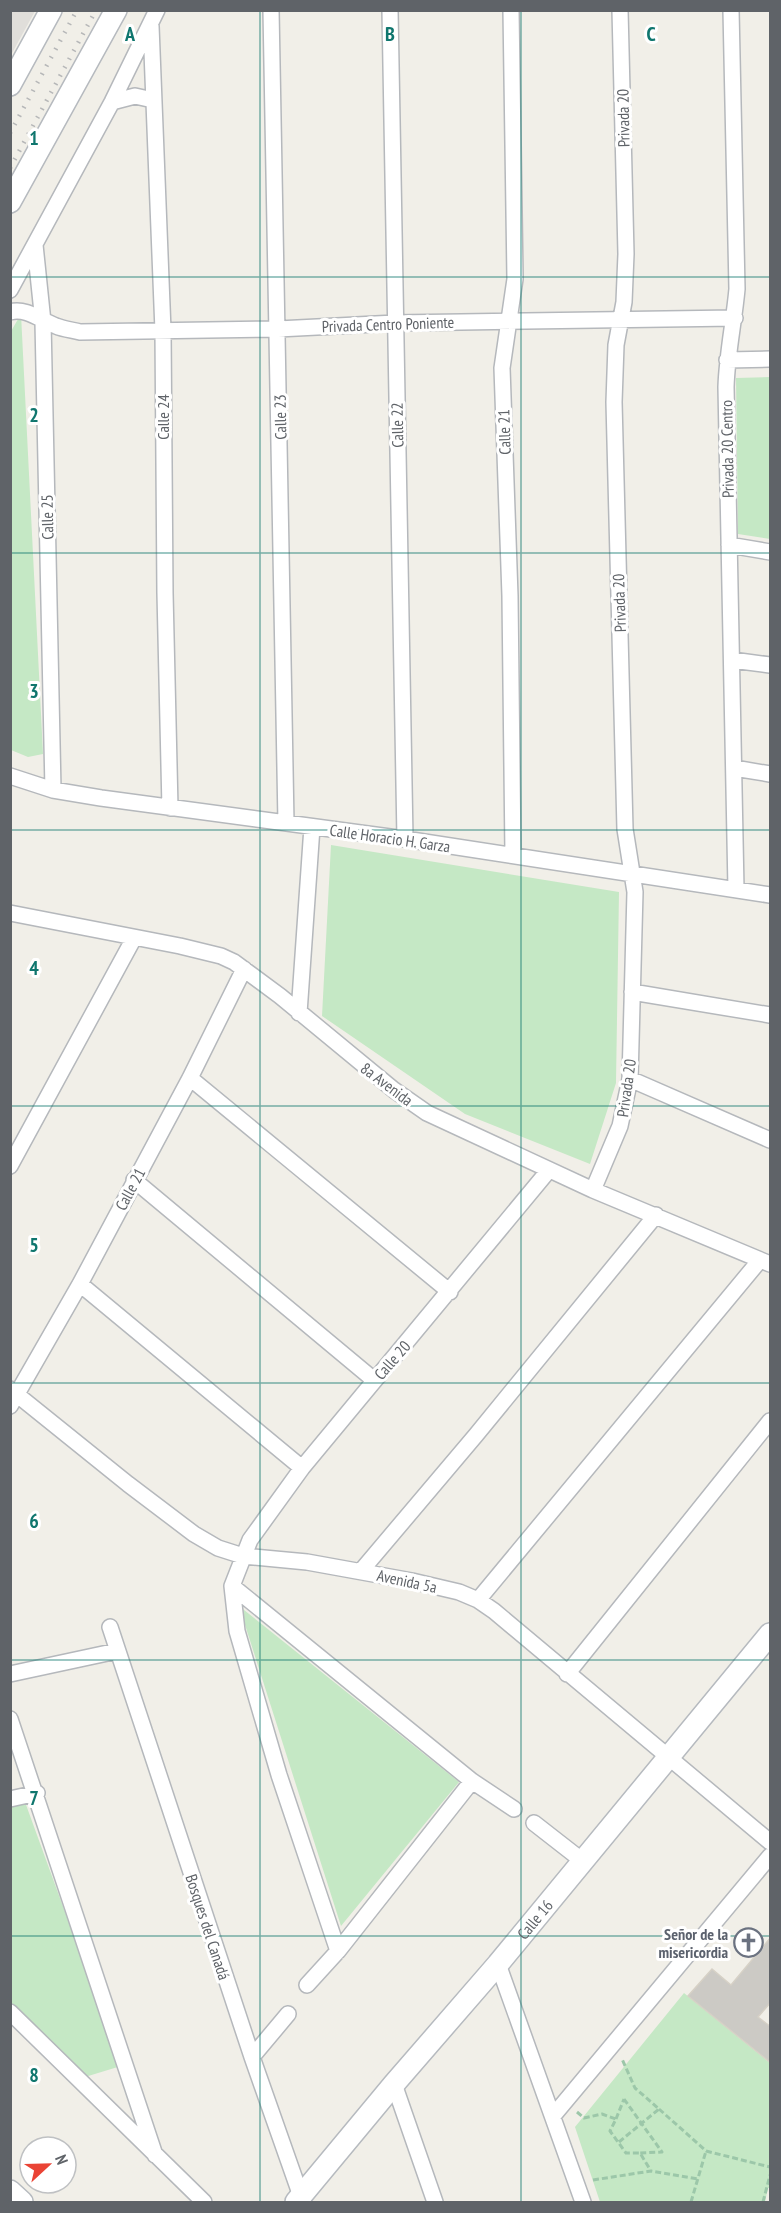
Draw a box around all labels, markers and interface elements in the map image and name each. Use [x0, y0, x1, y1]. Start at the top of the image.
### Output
text: A [124, 21, 136, 47]
text: B [385, 21, 395, 47]
text: C [646, 21, 656, 47]
street label: Privada 20 [612, 89, 634, 147]
text: 1 [29, 125, 39, 151]
street label: Privada Centro Poniente [322, 312, 454, 336]
street label: Calle 24 [153, 394, 173, 440]
street label: Calle 23 [270, 394, 290, 440]
street label: Privada 20 Centro [716, 400, 738, 498]
text: 2 [29, 402, 39, 428]
street label: Calle 22 [387, 402, 407, 448]
street label: Calle 21 [493, 409, 515, 455]
street label: Calle 25 [37, 494, 57, 540]
street label: Privada 20 [608, 573, 630, 633]
text: 3 [29, 678, 39, 704]
street label: Calle Horacio H. Garza [329, 820, 451, 856]
text: 4 [29, 955, 39, 981]
street label: 8a Avenida [357, 1058, 417, 1110]
street label: Privada 20 [612, 1058, 640, 1118]
street label: Calle 21 [111, 1164, 149, 1214]
text: 5 [29, 1232, 39, 1258]
street label: Calle 20 [370, 1336, 414, 1384]
text: 6 [29, 1508, 39, 1534]
street label: Avenida 5a [375, 1565, 439, 1597]
text: 7 [29, 1785, 39, 1811]
street label: Bosques del Canadá [181, 1872, 235, 1982]
street label: Calle 16 [513, 1896, 557, 1943]
place label: Señor de la misericordia [659, 1924, 728, 1962]
church icon: Señor de la misericordia [733, 1927, 765, 1959]
text: 8 [29, 2062, 39, 2088]
north arrow [18, 2135, 78, 2195]
text: N [51, 2152, 73, 2167]

